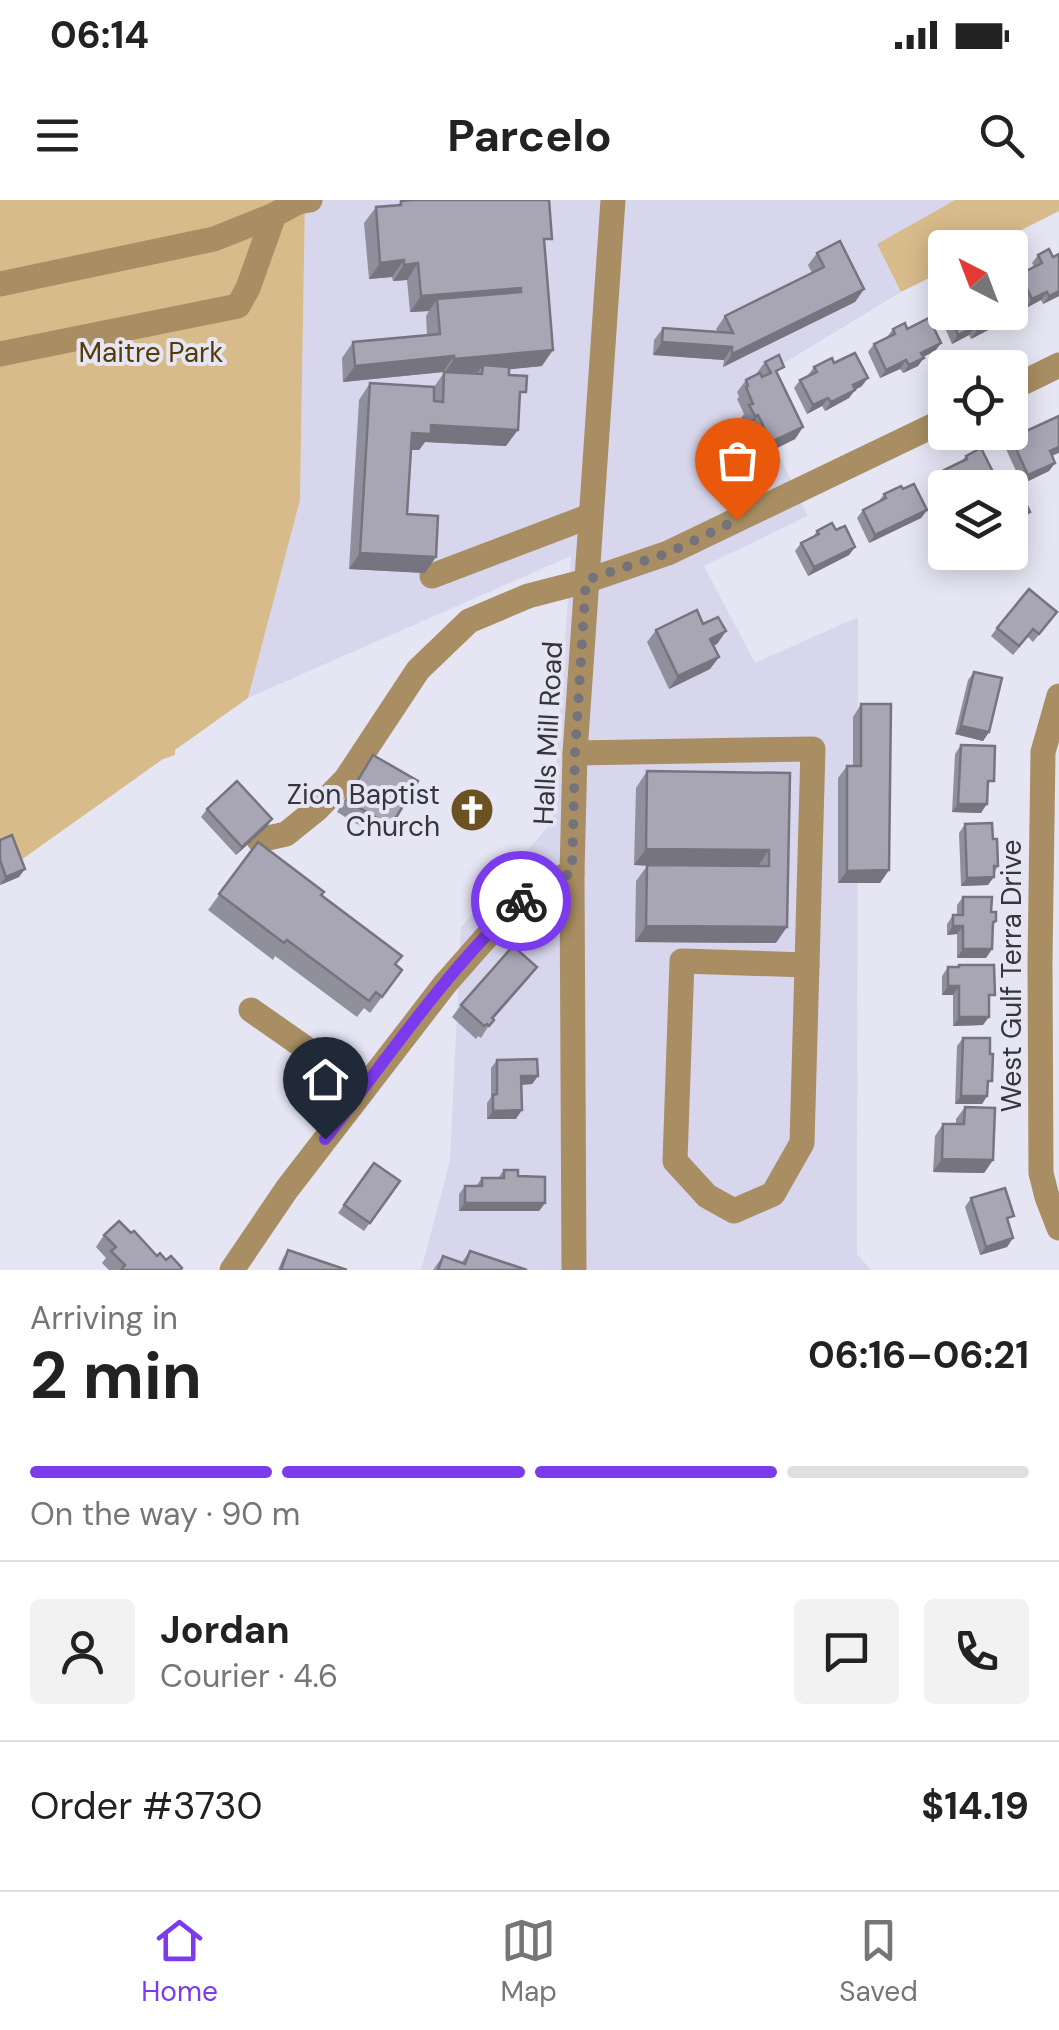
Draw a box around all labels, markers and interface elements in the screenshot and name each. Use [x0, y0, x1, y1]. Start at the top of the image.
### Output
text: 06:14 [50, 10, 149, 60]
text: Parcelo [447, 106, 612, 165]
icon: menu [30, 108, 85, 163]
icon: search [974, 108, 1029, 163]
north arrow [928, 230, 1028, 330]
map controls [928, 230, 1028, 570]
park label: Maitre Park [79, 334, 223, 371]
button: locate [928, 350, 1028, 450]
pin [695, 418, 780, 521]
icon: bag [710, 433, 765, 488]
button: layers [928, 470, 1028, 570]
street label: Halls Mill Road [525, 640, 571, 826]
place label: Zion Baptist Church [287, 776, 440, 845]
church icon: Zion Baptist Church [449, 787, 495, 833]
street label: West Gulf Terra Drive [993, 840, 1030, 1112]
courier [471, 851, 571, 951]
icon: bike [494, 874, 549, 929]
pin [283, 1037, 368, 1140]
icon: home [298, 1052, 353, 1107]
text: Arriving in [30, 1297, 178, 1339]
text: 06:16–06:21 [808, 1330, 1029, 1380]
text: 2 min [30, 1334, 202, 1418]
text: On the way · 90 m [30, 1493, 300, 1535]
button: person [30, 1599, 135, 1704]
button: chat [794, 1599, 899, 1704]
button: phone [924, 1599, 1029, 1704]
text: Jordan [160, 1605, 290, 1655]
text: Courier · 4.6 [160, 1655, 338, 1697]
text: Order #3730 [30, 1781, 262, 1831]
text: $14.19 [921, 1781, 1029, 1831]
tab: Home [141, 1913, 218, 2010]
tab: Map [500, 1913, 557, 2010]
tab: Saved [839, 1913, 918, 2010]

